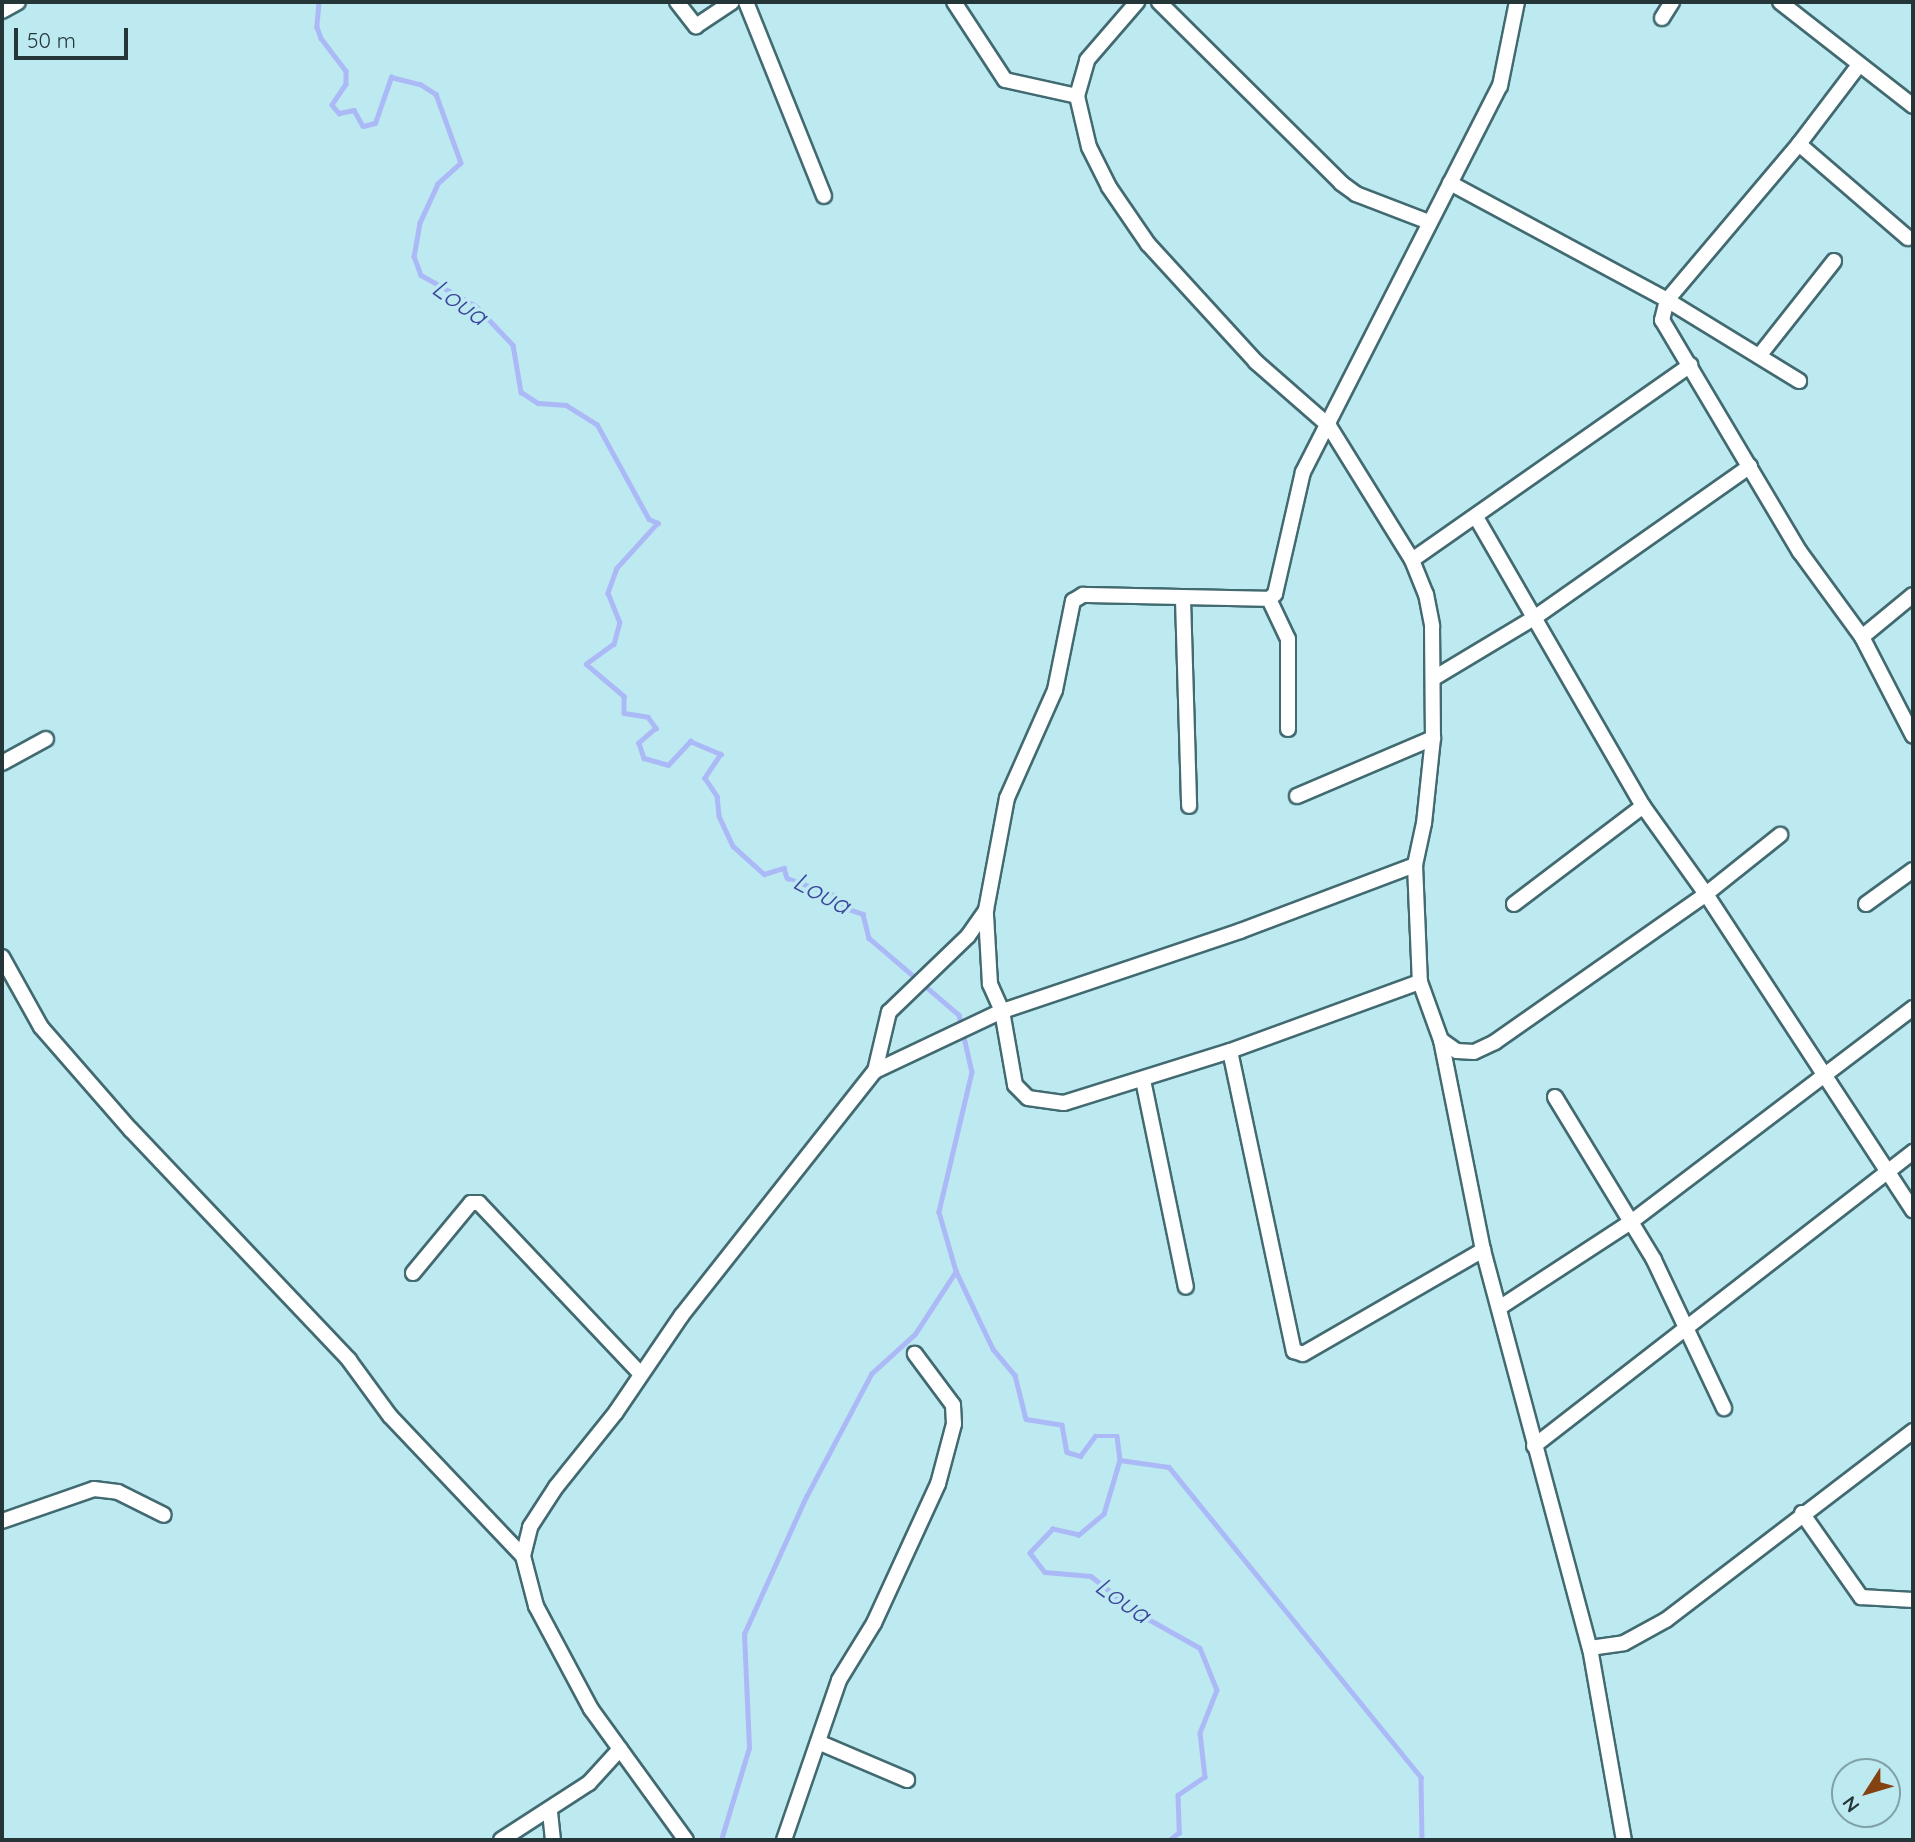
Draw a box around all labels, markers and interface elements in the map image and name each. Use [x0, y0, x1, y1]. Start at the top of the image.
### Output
scale bar [18, 14, 131, 58]
text: 50 m [27, 27, 76, 53]
water label: Loua [426, 272, 494, 332]
water label: Loua [788, 865, 856, 921]
water label: Loua [1089, 1570, 1157, 1630]
north arrow [1831, 1758, 1901, 1828]
text: N [1837, 1792, 1865, 1817]

